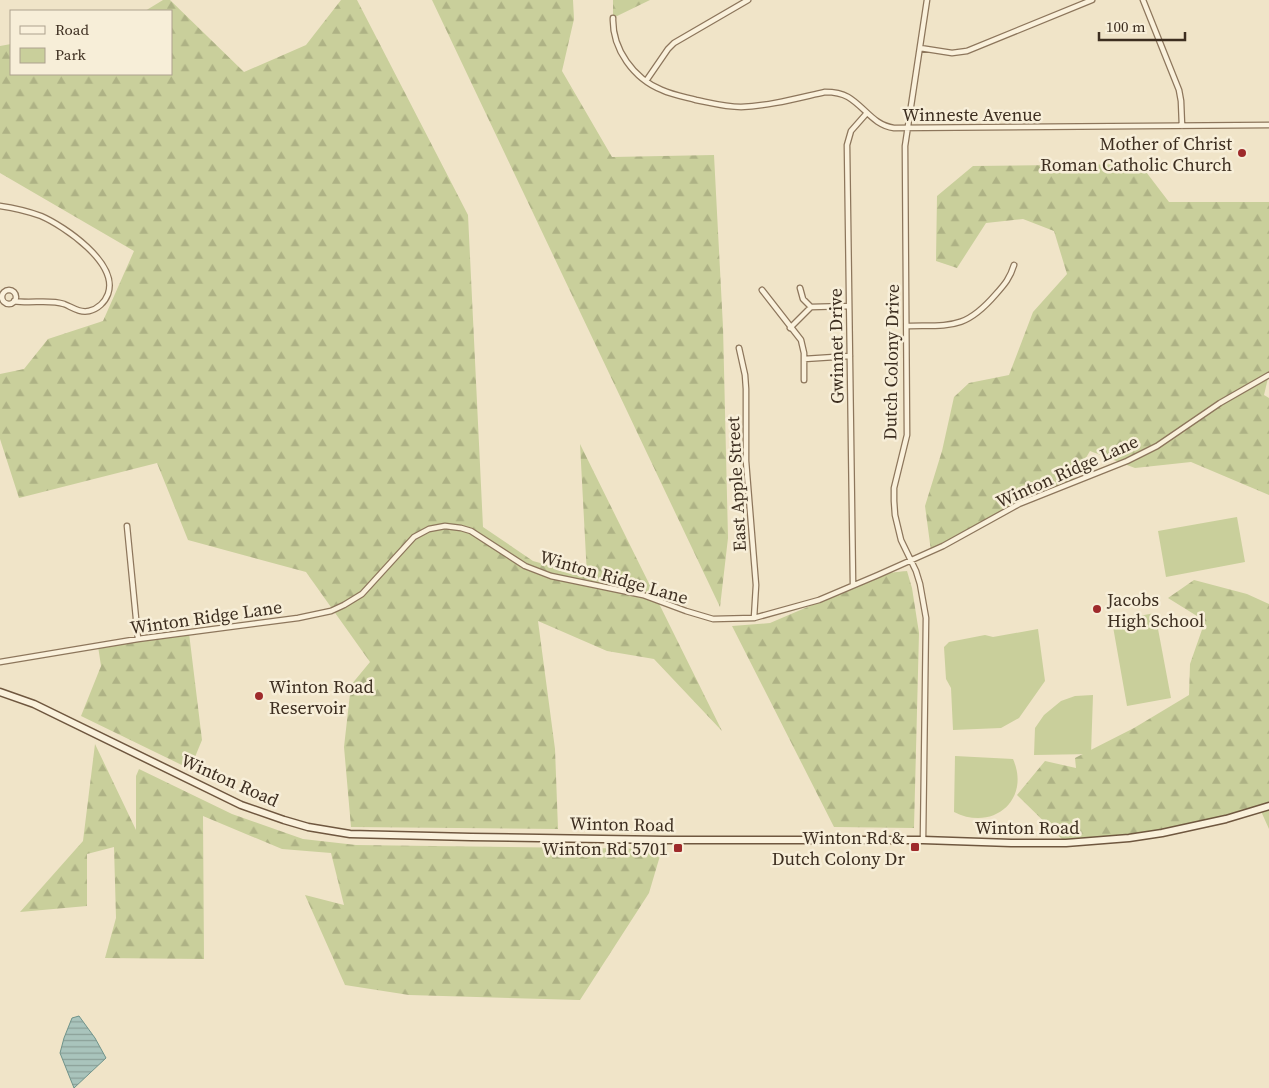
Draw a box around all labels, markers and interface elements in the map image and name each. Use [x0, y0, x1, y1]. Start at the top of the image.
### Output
legend [10, 10, 172, 75]
scale bar [1099, 10, 1185, 42]
text: 100 m [1106, 16, 1146, 37]
text: Road [55, 19, 89, 40]
text: Park [55, 44, 87, 65]
street label: Winneste Avenue [902, 102, 1042, 127]
place label: Mother of Christ Roman Catholic Church [1040, 131, 1232, 177]
marker: Mother of Christ Roman Catholic Church [1236, 147, 1248, 159]
street label: Dutch Colony Drive [877, 284, 905, 440]
street label: Gwinnet Drive [822, 288, 850, 404]
street label: East Apple Street [720, 416, 752, 552]
street label: Winton Ridge Lane [992, 428, 1142, 514]
street label: Winton Ridge Lane [537, 544, 691, 610]
place label: Jacobs High School [1106, 587, 1204, 633]
street label: Winton Ridge Lane [128, 594, 284, 640]
marker: Jacobs High School [1091, 603, 1103, 615]
place label: Winton Road Reservoir [269, 674, 374, 720]
marker: Winton Road Reservoir [253, 690, 265, 702]
street label: Winton Road [177, 747, 283, 813]
street label: Winton Road [569, 811, 675, 837]
street label: Winton Road [975, 815, 1079, 840]
place label: Winton Rd & Dutch Colony Dr [772, 825, 905, 871]
place label: Winton Rd 5701 [542, 836, 668, 861]
marker: Winton Rd & Dutch Colony Dr [909, 841, 921, 853]
marker: Winton Rd 5701 [672, 842, 684, 854]

